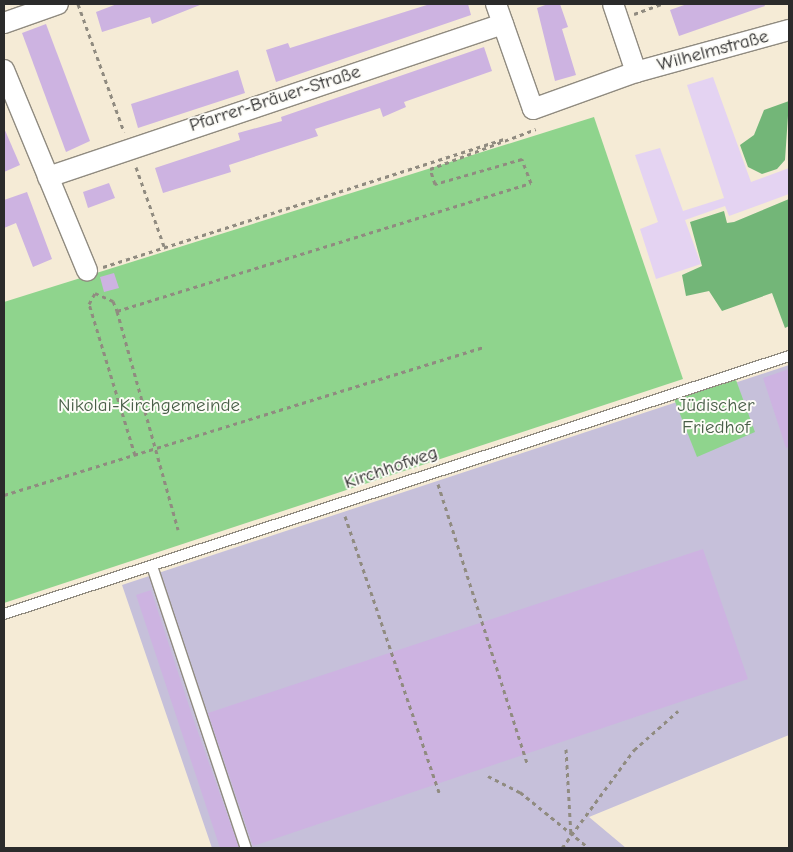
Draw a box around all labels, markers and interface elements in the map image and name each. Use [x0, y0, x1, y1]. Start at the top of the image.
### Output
street label: Wilhelmstraße [655, 25, 771, 77]
street label: Pfarrer-Bräuer-Straße [187, 61, 363, 137]
park label: Nikolai-Kirchgemeinde [58, 395, 240, 417]
park label: Jüdischer Friedhof [677, 395, 755, 439]
street label: Kirchhofweg [341, 441, 441, 495]

